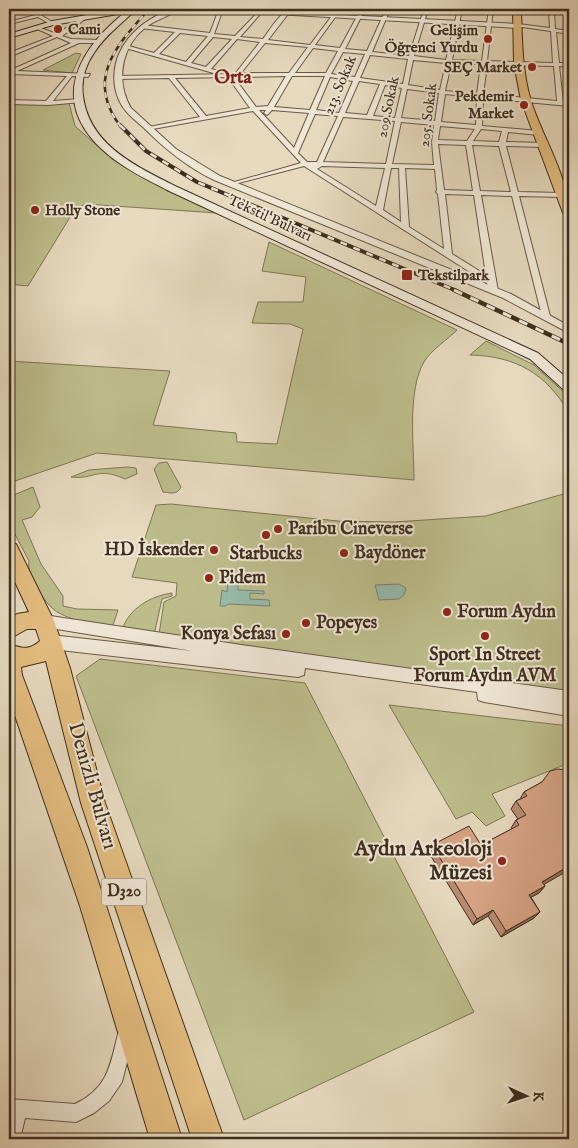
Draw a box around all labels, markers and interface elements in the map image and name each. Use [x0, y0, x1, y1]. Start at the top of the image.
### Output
place label: Cami [68, 20, 101, 39]
place label: Gelişim Öğrenci Yurdu [385, 21, 478, 57]
marker: Cami [52, 23, 64, 35]
marker: Gelişim Öğrenci Yurdu [482, 33, 494, 45]
street label: 213. Sokak [319, 51, 361, 118]
place label: SEÇ Market [444, 58, 523, 77]
marker: SEÇ Market [526, 61, 538, 73]
district label: Orta [214, 66, 253, 90]
street label: 209.Sokak [372, 74, 404, 140]
street label: 205. Sokak [415, 81, 441, 148]
place label: Pekdemir Market [455, 87, 515, 123]
marker: Pekdemir Market [518, 99, 530, 111]
street label: Tekstil Bulvarı [225, 190, 315, 246]
place label: Holly Stone [45, 201, 120, 220]
marker: Holly Stone [29, 204, 41, 216]
place label: Tekstilpark [417, 266, 490, 285]
marker: Tekstilpark [400, 268, 414, 282]
place label: Paribu Cineverse [288, 518, 414, 541]
marker: Paribu Cineverse [272, 523, 284, 535]
marker: Starbucks [260, 529, 272, 541]
place label: HD İskender [104, 537, 204, 562]
place label: Baydöner [354, 542, 426, 565]
place label: Starbucks [230, 543, 303, 566]
marker: HD İskender [208, 544, 220, 556]
marker: Baydöner [338, 547, 350, 559]
place label: Pidem [219, 567, 266, 590]
marker: Pidem [203, 572, 215, 584]
place label: Forum Aydın [457, 601, 556, 624]
marker: Forum Aydın [441, 606, 453, 618]
place label: Popeyes [316, 612, 378, 635]
marker: Popeyes [300, 617, 312, 629]
place label: Konya Sefası [181, 623, 276, 646]
marker: Konya Sefası [280, 628, 292, 640]
marker: Sport In Street Forum Aydın AVM [479, 630, 491, 642]
place label: Sport In Street Forum Aydın AVM [414, 644, 557, 688]
street label: Denizli Bulvarı [61, 719, 123, 853]
place label: Aydın Arkeoloji Müzesi [354, 836, 492, 887]
marker: Aydın Arkeoloji Müzesi [496, 855, 508, 867]
road number: D320 [102, 879, 146, 906]
north arrow [500, 1070, 550, 1120]
text: K [529, 1091, 547, 1103]

